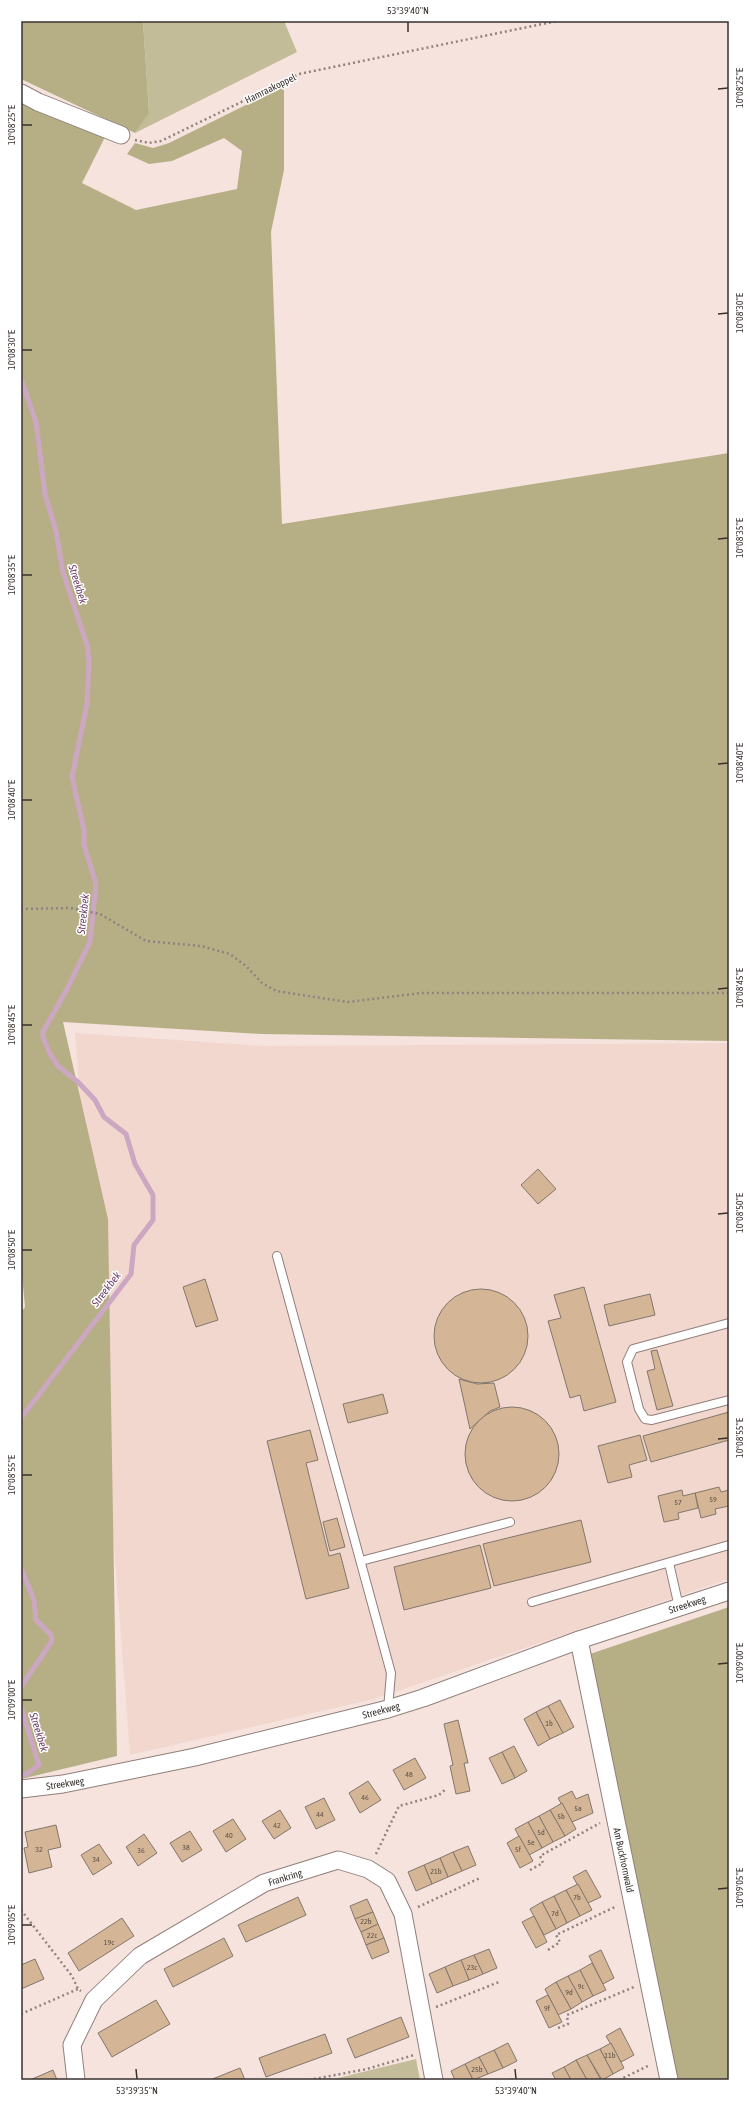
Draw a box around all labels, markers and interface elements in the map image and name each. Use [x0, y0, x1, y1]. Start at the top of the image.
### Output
text: 53°39'40"N [387, 5, 429, 16]
text: 10°08'25"E [734, 67, 745, 108]
street label: Hamraakoppel [243, 71, 298, 106]
text: 10°08'25"E [6, 104, 17, 145]
text: 10°08'30"E [734, 292, 745, 333]
text: 10°08'30"E [6, 329, 17, 370]
text: 10°08'35"E [734, 517, 745, 558]
text: 10°08'35"E [6, 554, 17, 595]
water label: Streekbek [66, 562, 90, 605]
text: 10°08'40"E [734, 742, 745, 783]
text: 10°08'40"E [6, 779, 17, 820]
water label: Streekbek [75, 893, 91, 936]
text: 10°08'45"E [734, 967, 745, 1008]
text: 10°08'45"E [6, 1004, 17, 1045]
text: 10°08'50"E [734, 1192, 745, 1233]
text: 10°08'50"E [6, 1229, 17, 1270]
water label: Streekbek [88, 1269, 123, 1310]
text: 10°08'55"E [734, 1417, 745, 1458]
text: 10°08'55"E [6, 1454, 17, 1495]
house number: 59 [709, 1495, 717, 1504]
house number: 57 [674, 1498, 682, 1507]
street label: Streekweg [667, 1593, 708, 1616]
text: 10°09'00"E [734, 1642, 745, 1683]
text: 10°09'00"E [6, 1679, 17, 1720]
street label: Streekweg [361, 1700, 402, 1721]
water label: Streekbek [27, 1710, 51, 1753]
house number: 1b [545, 1719, 553, 1728]
house number: 48 [405, 1770, 413, 1779]
street label: Streekweg [45, 1775, 85, 1792]
house number: 46 [361, 1793, 369, 1802]
house number: 5a [574, 1804, 582, 1813]
house number: 44 [316, 1810, 324, 1819]
house number: 5b [557, 1812, 565, 1821]
house number: 42 [273, 1821, 281, 1830]
street label: Am Buckhornwald [611, 1827, 636, 1894]
house number: 5d [537, 1828, 545, 1837]
house number: 40 [225, 1831, 233, 1840]
house number: 5e [527, 1838, 535, 1847]
house number: 38 [182, 1843, 190, 1852]
house number: 32 [35, 1845, 43, 1854]
house number: 5f [515, 1845, 522, 1854]
house number: 36 [137, 1846, 145, 1855]
house number: 34 [92, 1855, 100, 1864]
street label: Frankring [267, 1867, 304, 1888]
house number: 21b [430, 1867, 442, 1876]
text: 10°09'05"E [734, 1867, 745, 1908]
house number: 7b [573, 1893, 581, 1902]
text: 10°09'05"E [6, 1904, 17, 1945]
house number: 7d [551, 1909, 559, 1918]
house number: 22b [360, 1917, 372, 1926]
house number: 22c [367, 1931, 377, 1940]
house number: 19c [104, 1938, 114, 1947]
house number: 23c [467, 1963, 477, 1972]
house number: 9c [578, 1982, 584, 1991]
house number: 9d [565, 1988, 573, 1997]
house number: 9f [544, 2004, 551, 2013]
house number: 11b [604, 2051, 616, 2060]
house number: 25b [471, 2065, 483, 2074]
text: 53°39'35"N [116, 2085, 158, 2096]
text: 53°39'40"N [495, 2085, 537, 2096]

